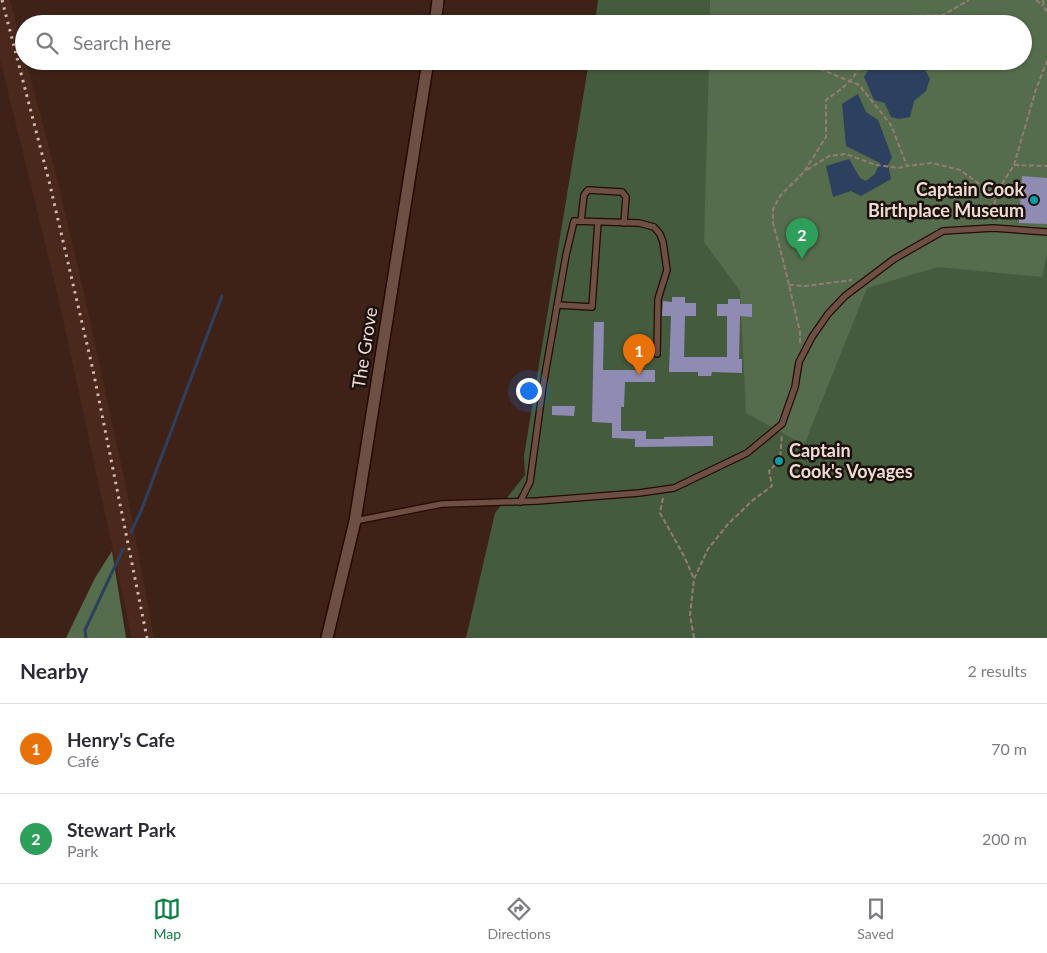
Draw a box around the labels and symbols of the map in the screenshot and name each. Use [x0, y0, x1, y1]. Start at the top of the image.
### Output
place label: Captain Cook Birthplace Museum [868, 178, 1024, 221]
marker: Captain Cook Birthplace Museum [1028, 194, 1040, 206]
pin: 2 [786, 218, 818, 259]
street label: The Grove [347, 305, 381, 390]
pin: 1 [623, 334, 655, 375]
your location [516, 378, 542, 404]
place label: Captain Cook's Voyages [789, 439, 913, 482]
marker: Captain Cook's Voyages [773, 455, 785, 467]

